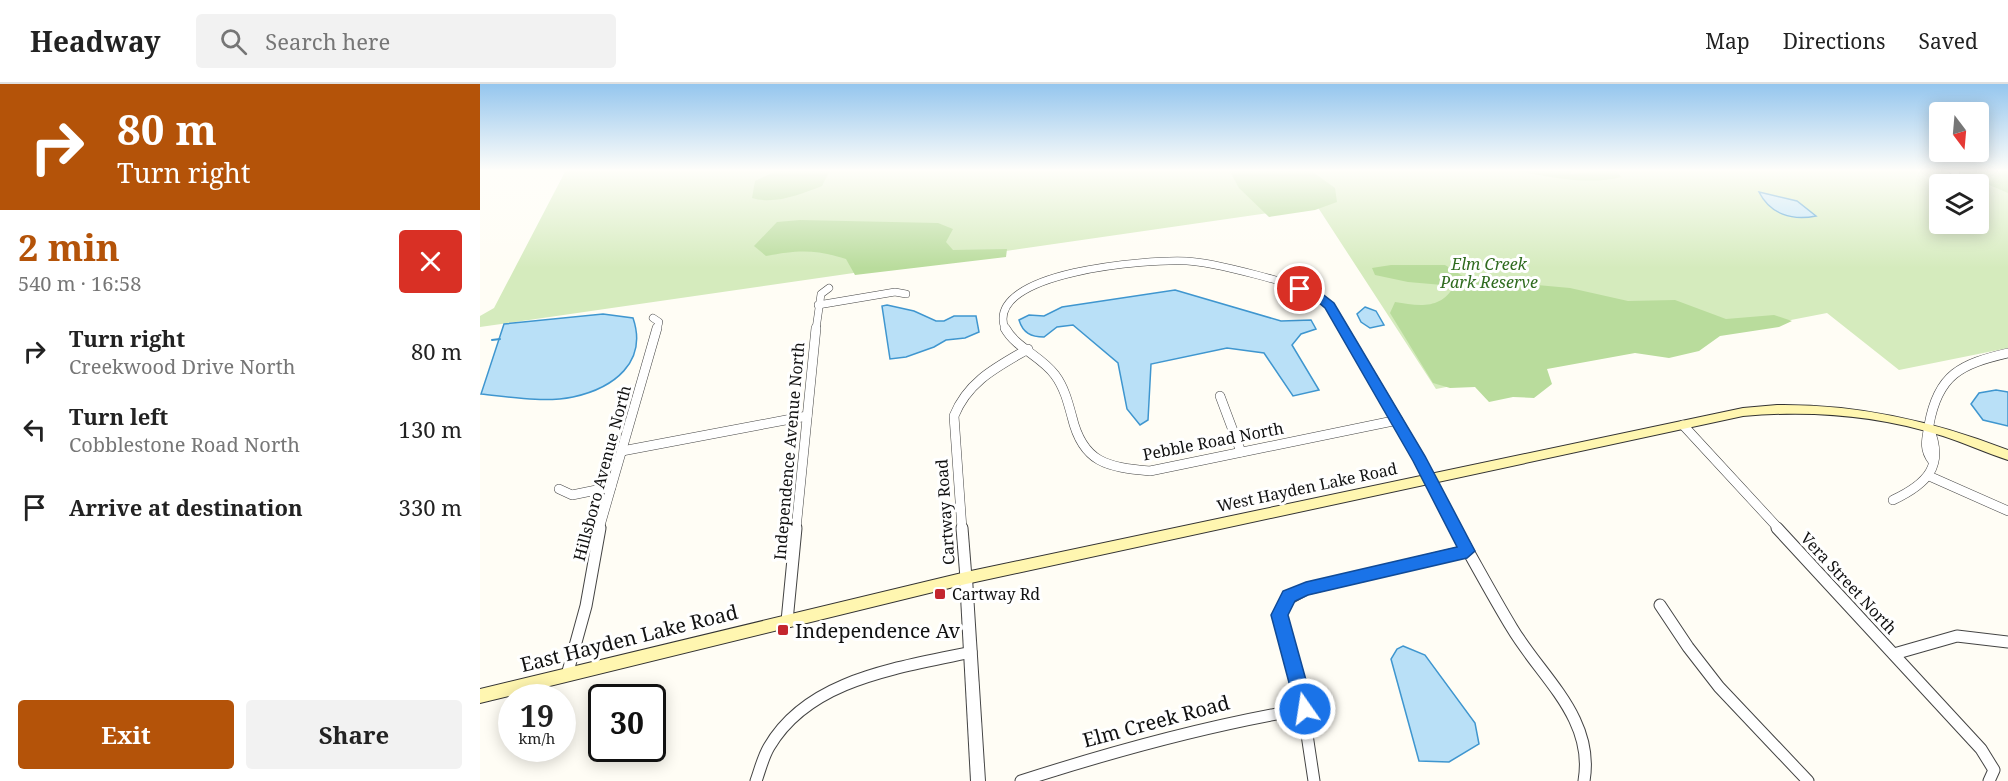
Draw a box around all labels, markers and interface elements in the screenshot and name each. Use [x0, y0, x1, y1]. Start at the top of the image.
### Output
search box [196, 14, 616, 68]
text: Headway [30, 22, 160, 60]
icon: search [217, 25, 250, 58]
text: Search here [265, 26, 390, 56]
text: Map [1705, 27, 1750, 55]
text: Directions [1783, 27, 1885, 55]
text: Saved [1918, 27, 1978, 55]
text: 80 m [117, 100, 217, 157]
north arrow [1929, 102, 1989, 162]
map controls [1929, 102, 1989, 234]
icon: right [18, 108, 96, 186]
text: Turn right [117, 154, 250, 191]
button: layers [1929, 174, 1989, 234]
text: 2 min [18, 223, 120, 272]
button: close [399, 230, 462, 293]
park label: Elm Creek Park Reserve [1439, 253, 1538, 293]
pin [1274, 263, 1325, 314]
text: 540 m · 16:58 [18, 270, 141, 297]
icon: arrive [1283, 272, 1316, 305]
text: Turn right [69, 323, 185, 353]
icon: right [18, 335, 51, 368]
text: 80 m [411, 336, 462, 366]
street label: Independence Avenue North [769, 341, 809, 561]
text: Creekwood Drive North [69, 353, 295, 380]
street label: Hillsboro Avenue North [568, 383, 636, 563]
text: Turn left [69, 401, 168, 431]
icon: left [18, 413, 51, 446]
text: 130 m [399, 414, 462, 444]
street label: Pebble Road North [1141, 417, 1285, 465]
text: Cobblestone Road North [69, 431, 300, 458]
street label: West Hayden Lake Road [1215, 457, 1399, 517]
street label: Cartway Road [930, 458, 960, 566]
icon: arrive [18, 491, 51, 524]
text: Arrive at destination [69, 492, 303, 522]
text: 330 m [399, 492, 462, 522]
street label: Vera Street North [1796, 527, 1902, 639]
place label: Cartway Rd [952, 583, 1040, 605]
marker: Cartway Rd [933, 587, 947, 601]
street label: East Hayden Lake Road [517, 598, 741, 678]
place label: Independence Av [795, 617, 961, 644]
marker: Independence Av [776, 623, 790, 637]
position arrow [1273, 677, 1337, 741]
speed limit sign: 30 [588, 684, 666, 762]
street label: Elm Creek Road [1080, 688, 1232, 754]
text: 19 [520, 695, 554, 736]
button: Exit [18, 700, 234, 769]
button: Share [246, 700, 462, 769]
text: km/h [519, 728, 555, 748]

